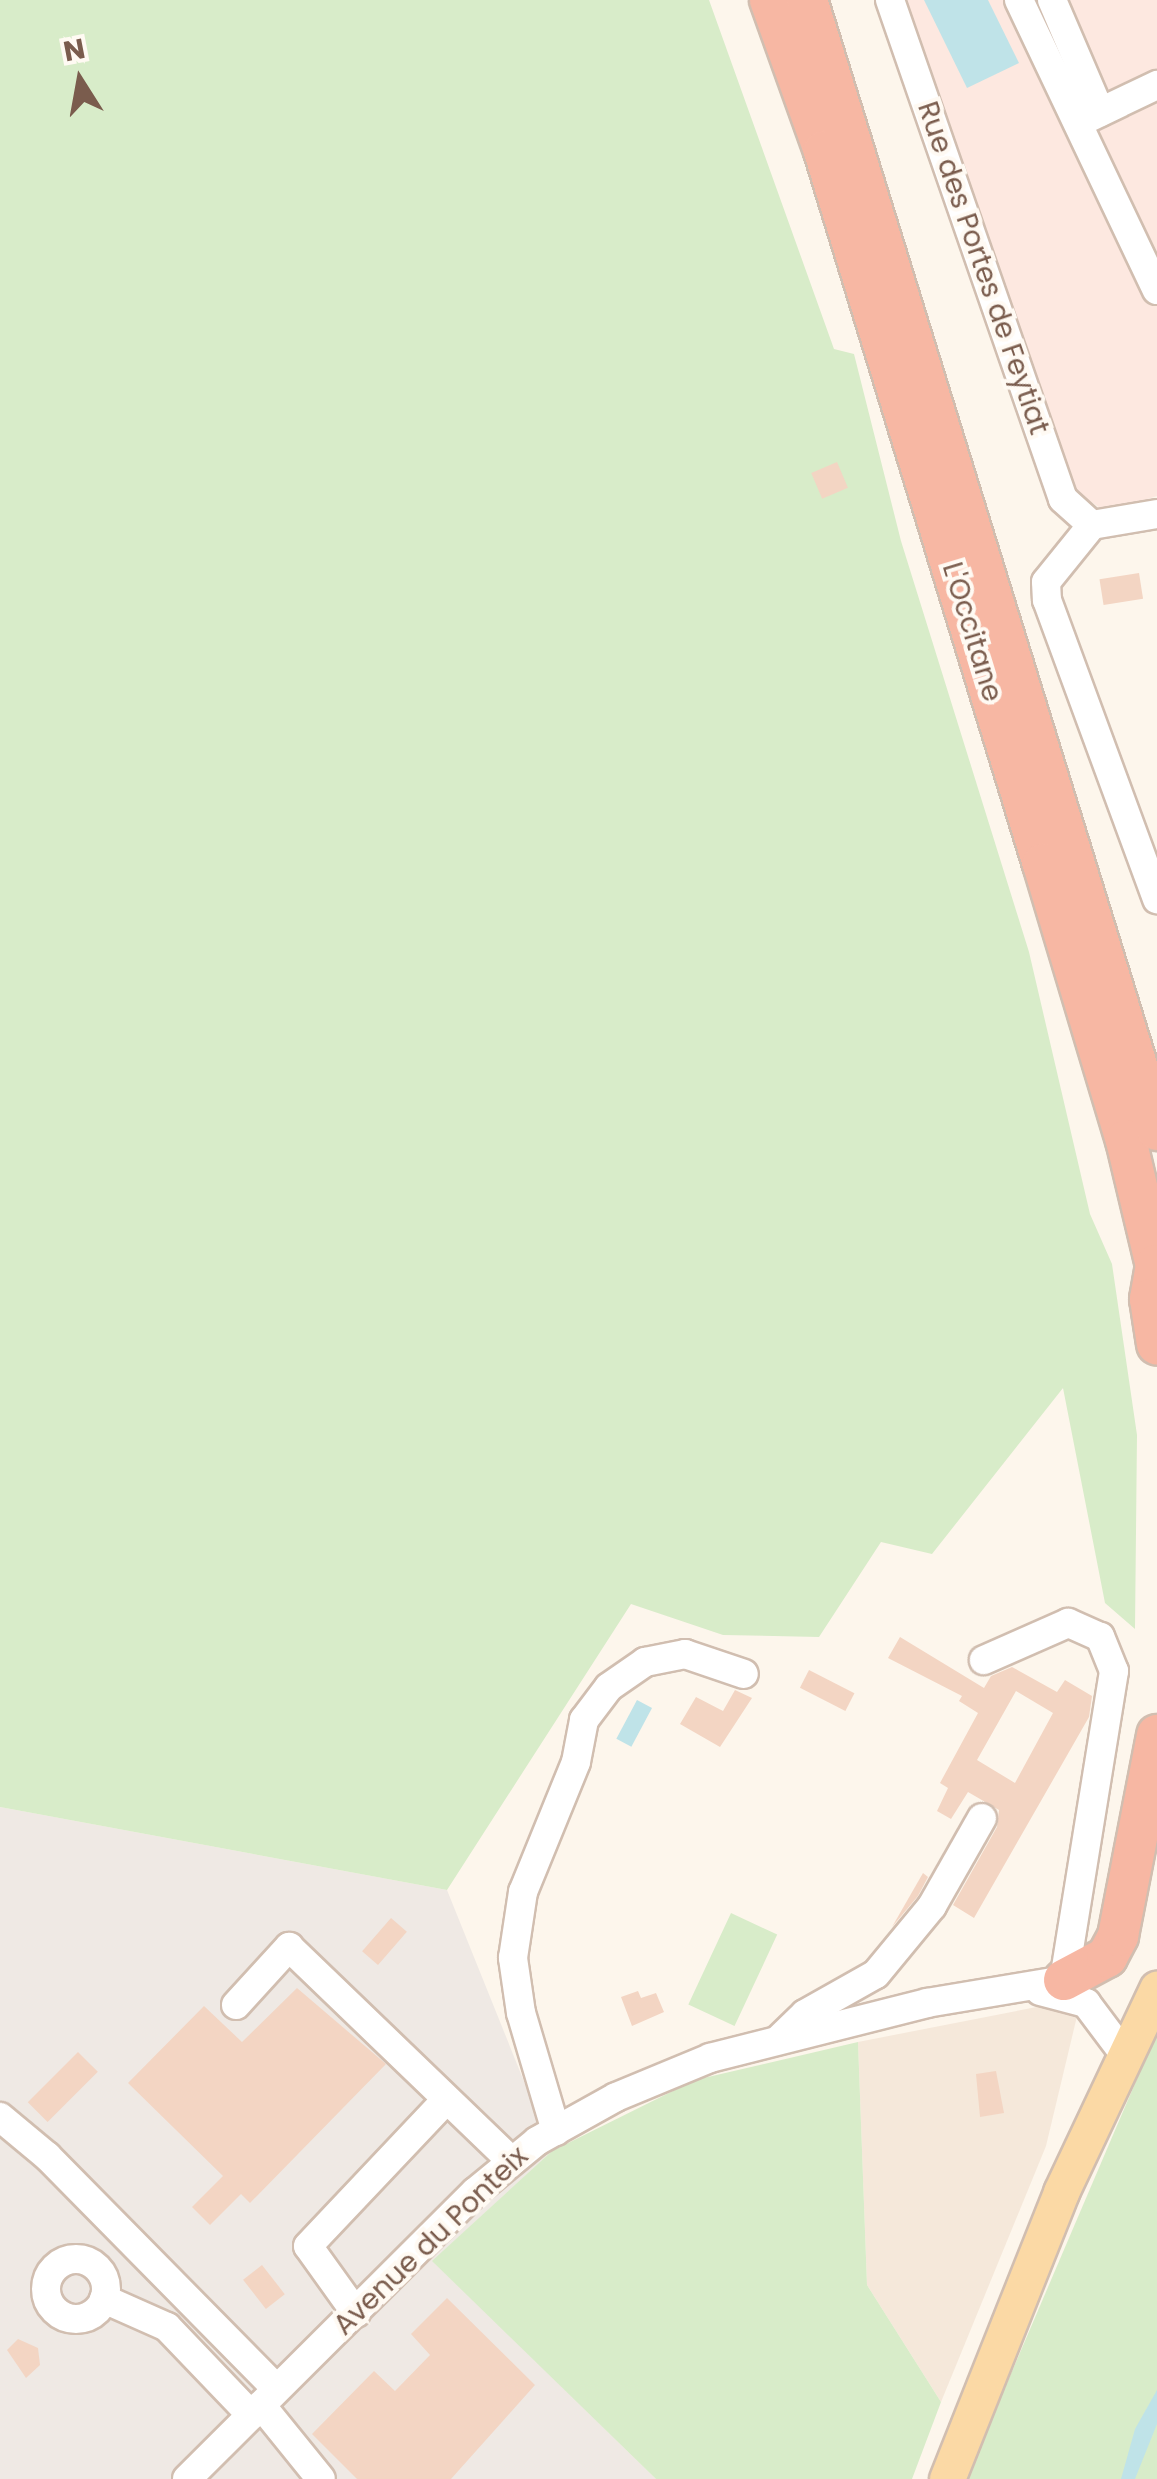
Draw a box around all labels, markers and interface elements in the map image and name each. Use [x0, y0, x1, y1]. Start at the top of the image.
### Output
text: N [60, 29, 88, 71]
north arrow [30, 30, 130, 130]
street label: Rue des Portes de Feytiat [910, 97, 1056, 439]
street label: L'Occitane [935, 558, 1009, 706]
street label: Avenue du Ponteix [327, 2140, 535, 2342]

